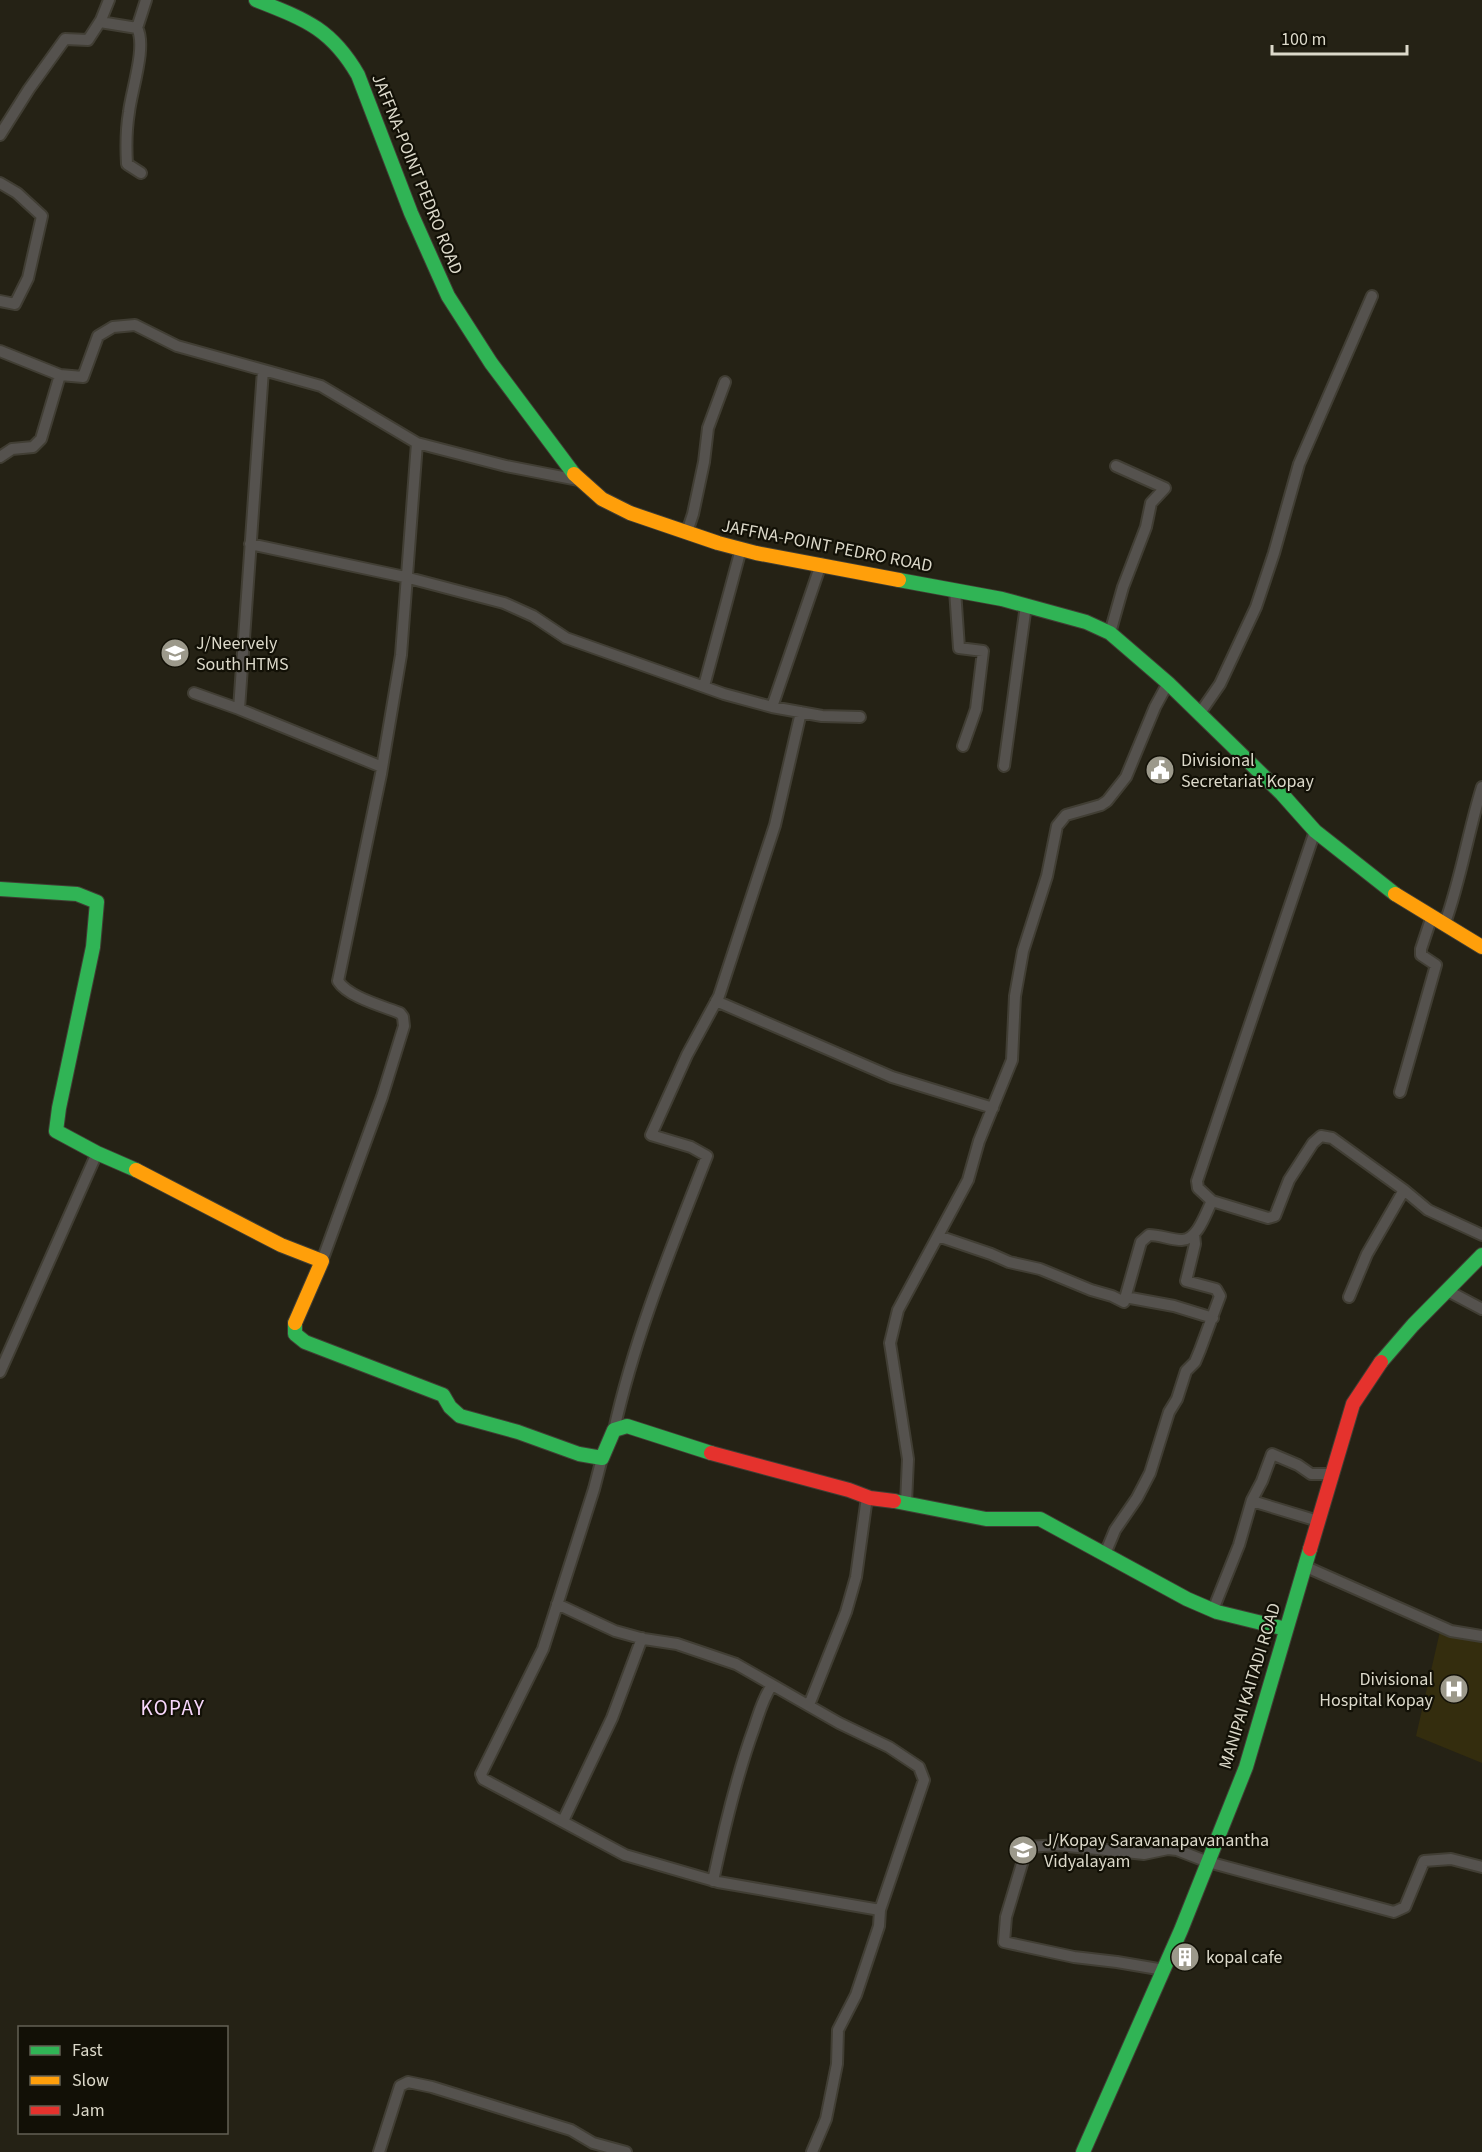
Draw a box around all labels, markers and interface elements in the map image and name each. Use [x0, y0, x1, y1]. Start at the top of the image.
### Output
scale bar [1272, 18, 1407, 56]
text: 100 m [1281, 27, 1326, 52]
street label: JAFFNA-POINT PEDRO ROAD [365, 70, 469, 278]
street label: JAFFNA-POINT PEDRO ROAD [719, 513, 935, 579]
place label: J/Neervely South HTMS [196, 631, 289, 677]
school or university icon: J/Neervely South HTMS [159, 637, 191, 669]
place label: Divisional Secretariat Kopay [1181, 748, 1314, 794]
public building icon: Divisional Secretariat Kopay [1144, 754, 1176, 786]
street label: MANIPAI KAITADI ROAD [1213, 1600, 1287, 1772]
place label: Divisional Hospital Kopay [1319, 1667, 1434, 1713]
hospital icon: Divisional Hospital Kopay [1438, 1673, 1470, 1705]
district label: KOPAY [140, 1693, 206, 1723]
place label: J/Kopay Saravanapavanantha Vidyalayam [1044, 1828, 1269, 1874]
school or university icon: J/Kopay Saravanapavanantha Vidyalayam [1007, 1834, 1039, 1866]
building icon: kopal cafe [1169, 1941, 1201, 1973]
place label: kopal cafe [1206, 1945, 1283, 1970]
legend [18, 2026, 228, 2134]
text: Fast [72, 2038, 103, 2063]
text: Slow [72, 2068, 109, 2093]
text: Jam [72, 2098, 105, 2123]

